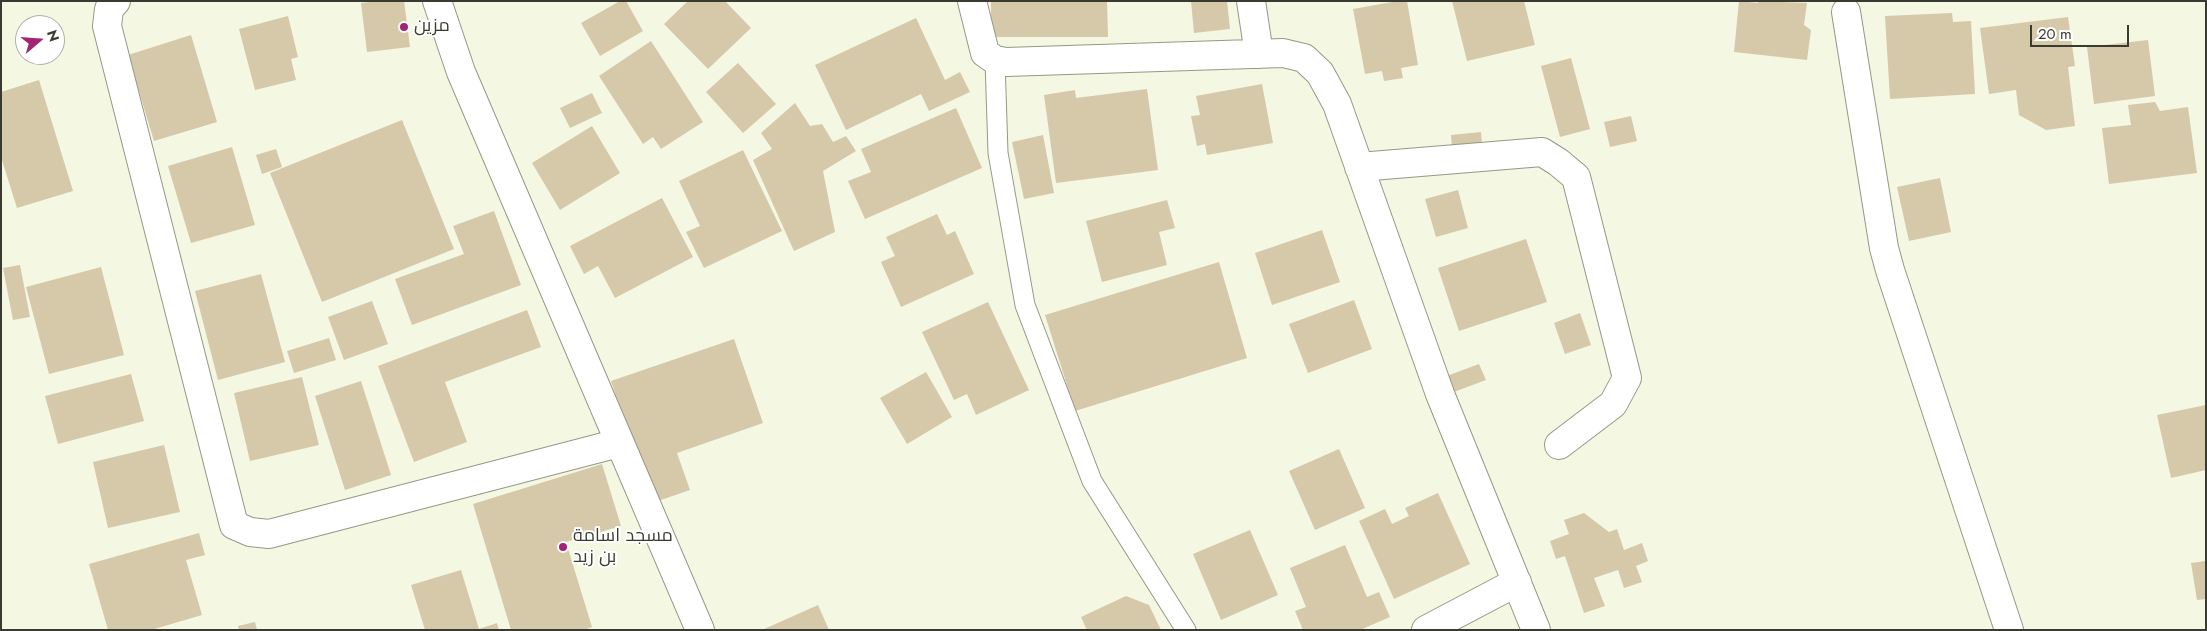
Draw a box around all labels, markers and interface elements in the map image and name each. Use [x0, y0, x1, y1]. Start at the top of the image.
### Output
north arrow [15, 15, 65, 65]
scale bar [2032, 15, 2131, 47]
place label: مزين [414, 16, 450, 38]
marker: مزين [398, 21, 410, 33]
text: 20 m [2038, 23, 2072, 45]
text: N [42, 27, 65, 44]
place label: مسجد اسامة بن زيد [573, 526, 673, 568]
marker: مسجد اسامة بن زيد [557, 541, 569, 553]

